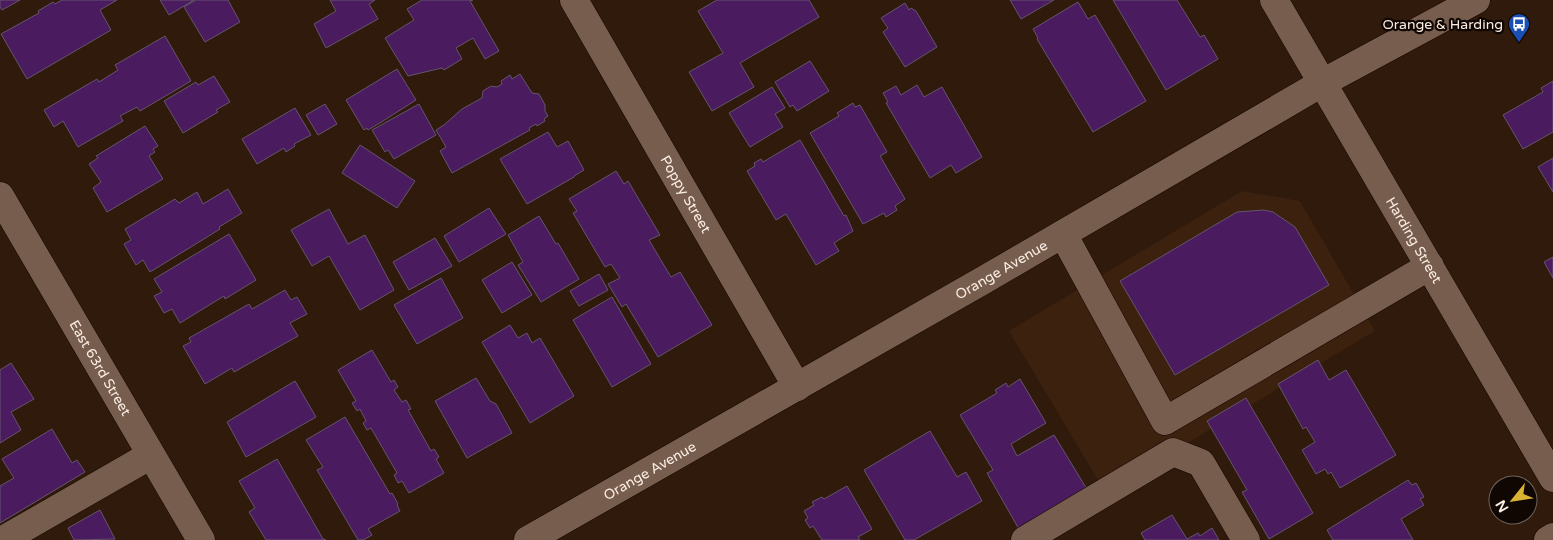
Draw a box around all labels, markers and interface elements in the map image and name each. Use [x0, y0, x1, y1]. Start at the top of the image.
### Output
bus stop icon: Orange & Harding [1507, 12, 1531, 43]
place label: Orange & Harding [1382, 16, 1503, 33]
street label: Poppy Street [657, 152, 715, 236]
street label: Harding Street [1382, 194, 1446, 287]
street label: Orange Avenue [952, 236, 1050, 303]
street label: East 63rd Street [66, 317, 135, 419]
street label: Orange Avenue [600, 438, 699, 504]
north arrow [1488, 475, 1538, 525]
text: N [1492, 497, 1512, 515]

